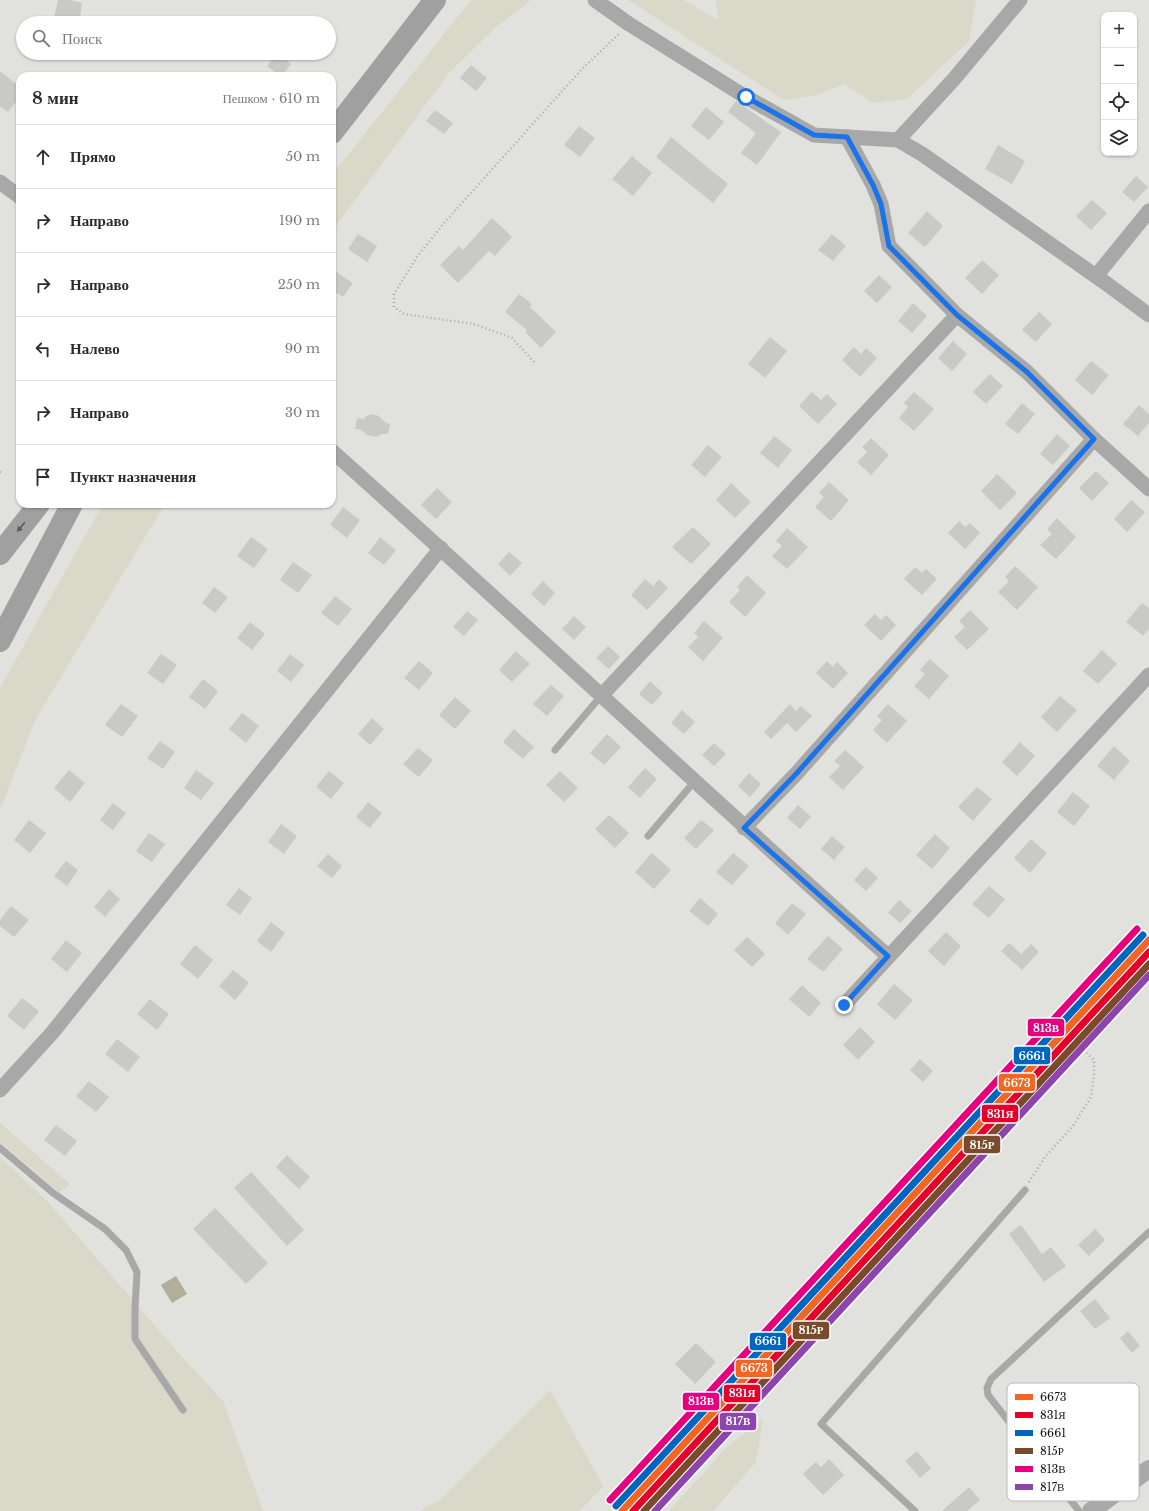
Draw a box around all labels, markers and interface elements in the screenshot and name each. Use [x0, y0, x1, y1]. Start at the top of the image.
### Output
map controls [1101, 12, 1137, 156]
button: + [1101, 12, 1137, 48]
search box [16, 16, 336, 60]
icon: search [30, 27, 52, 49]
text: Поиск [62, 29, 102, 48]
button: − [1101, 48, 1137, 84]
button: locate [1101, 84, 1137, 120]
text: 8 мин [32, 88, 79, 109]
route start [737, 88, 755, 106]
text: Пешком · 610 m [222, 90, 320, 107]
button: layers [1101, 120, 1137, 156]
icon: ahead [32, 146, 54, 168]
text: Прямо [70, 147, 116, 166]
text: 50 m [286, 148, 320, 165]
icon: right [32, 210, 54, 232]
text: Направо [70, 211, 129, 230]
text: 190 m [279, 212, 320, 229]
icon: right [32, 274, 54, 296]
text: Направо [70, 275, 129, 294]
text: 250 m [278, 276, 320, 293]
icon: left [32, 338, 54, 360]
text: Налево [70, 339, 120, 358]
text: 90 m [285, 340, 320, 357]
icon: right [32, 402, 54, 424]
text: Направо [70, 403, 129, 422]
text: 30 m [285, 404, 320, 421]
icon: arrive [32, 466, 54, 488]
text: Пункт назначения [70, 467, 196, 486]
one-way arrow [17, 521, 26, 532]
route end [835, 996, 853, 1014]
line badge: 813В [1027, 1018, 1065, 1037]
text: 813В [1033, 1021, 1060, 1035]
line badge: 6661 [1013, 1046, 1051, 1065]
text: 6661 [1018, 1049, 1046, 1063]
line badge: 6673 [998, 1073, 1036, 1092]
text: 6673 [1003, 1076, 1031, 1090]
line badge: 831Я [981, 1104, 1019, 1123]
text: 831Я [987, 1107, 1013, 1121]
line badge: 815Р [963, 1135, 1001, 1154]
text: 815Р [969, 1138, 995, 1152]
line badge: 815Р [792, 1321, 830, 1340]
text: 815Р [798, 1323, 824, 1337]
line badge: 6661 [749, 1332, 787, 1351]
text: 6661 [754, 1334, 782, 1348]
line badge: 6673 [735, 1359, 773, 1378]
text: 6673 [740, 1361, 768, 1375]
legend [1007, 1383, 1139, 1501]
line badge: 831Я [723, 1384, 761, 1403]
text: 831Я [729, 1386, 755, 1400]
text: 6673 [1040, 1390, 1067, 1404]
line badge: 813В [682, 1392, 720, 1411]
text: 813В [688, 1394, 715, 1408]
text: 831Я [1040, 1408, 1066, 1422]
line badge: 817В [719, 1412, 757, 1431]
text: 817В [726, 1414, 751, 1428]
text: 6661 [1040, 1426, 1066, 1440]
text: 815Р [1040, 1444, 1064, 1458]
text: 813В [1040, 1462, 1066, 1476]
text: 817В [1040, 1480, 1064, 1494]

